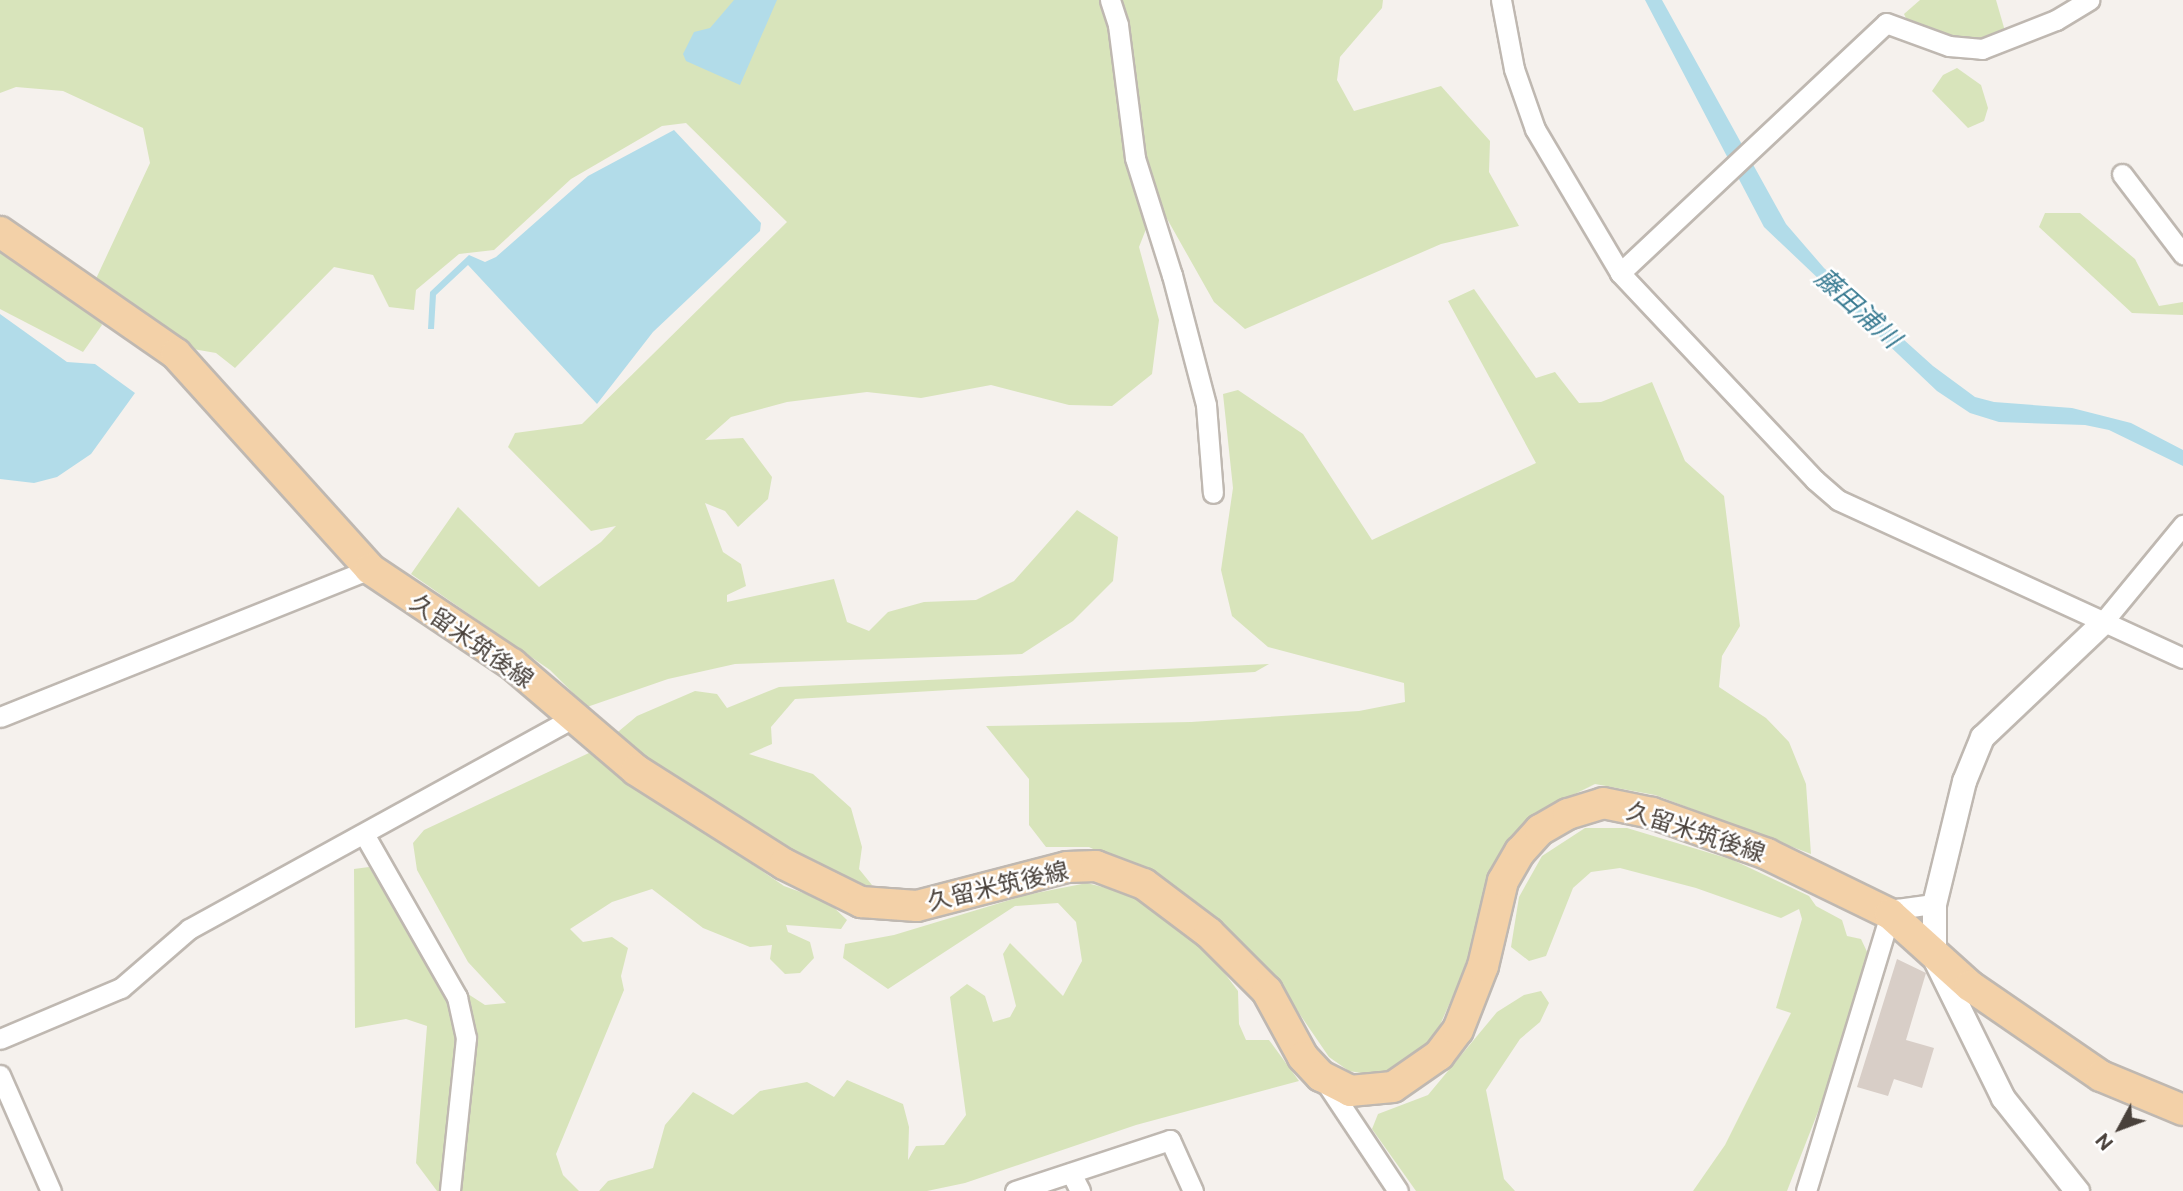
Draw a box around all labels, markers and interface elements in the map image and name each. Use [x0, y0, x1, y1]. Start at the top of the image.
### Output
water label: 藤田浦川 [1809, 262, 1907, 354]
street label: 久留米筑後線 [405, 588, 539, 694]
street label: 久留米筑後線 [1623, 796, 1769, 868]
street label: 久留米筑後線 [925, 856, 1071, 916]
north arrow [2085, 1093, 2155, 1163]
text: N [2091, 1129, 2117, 1155]

